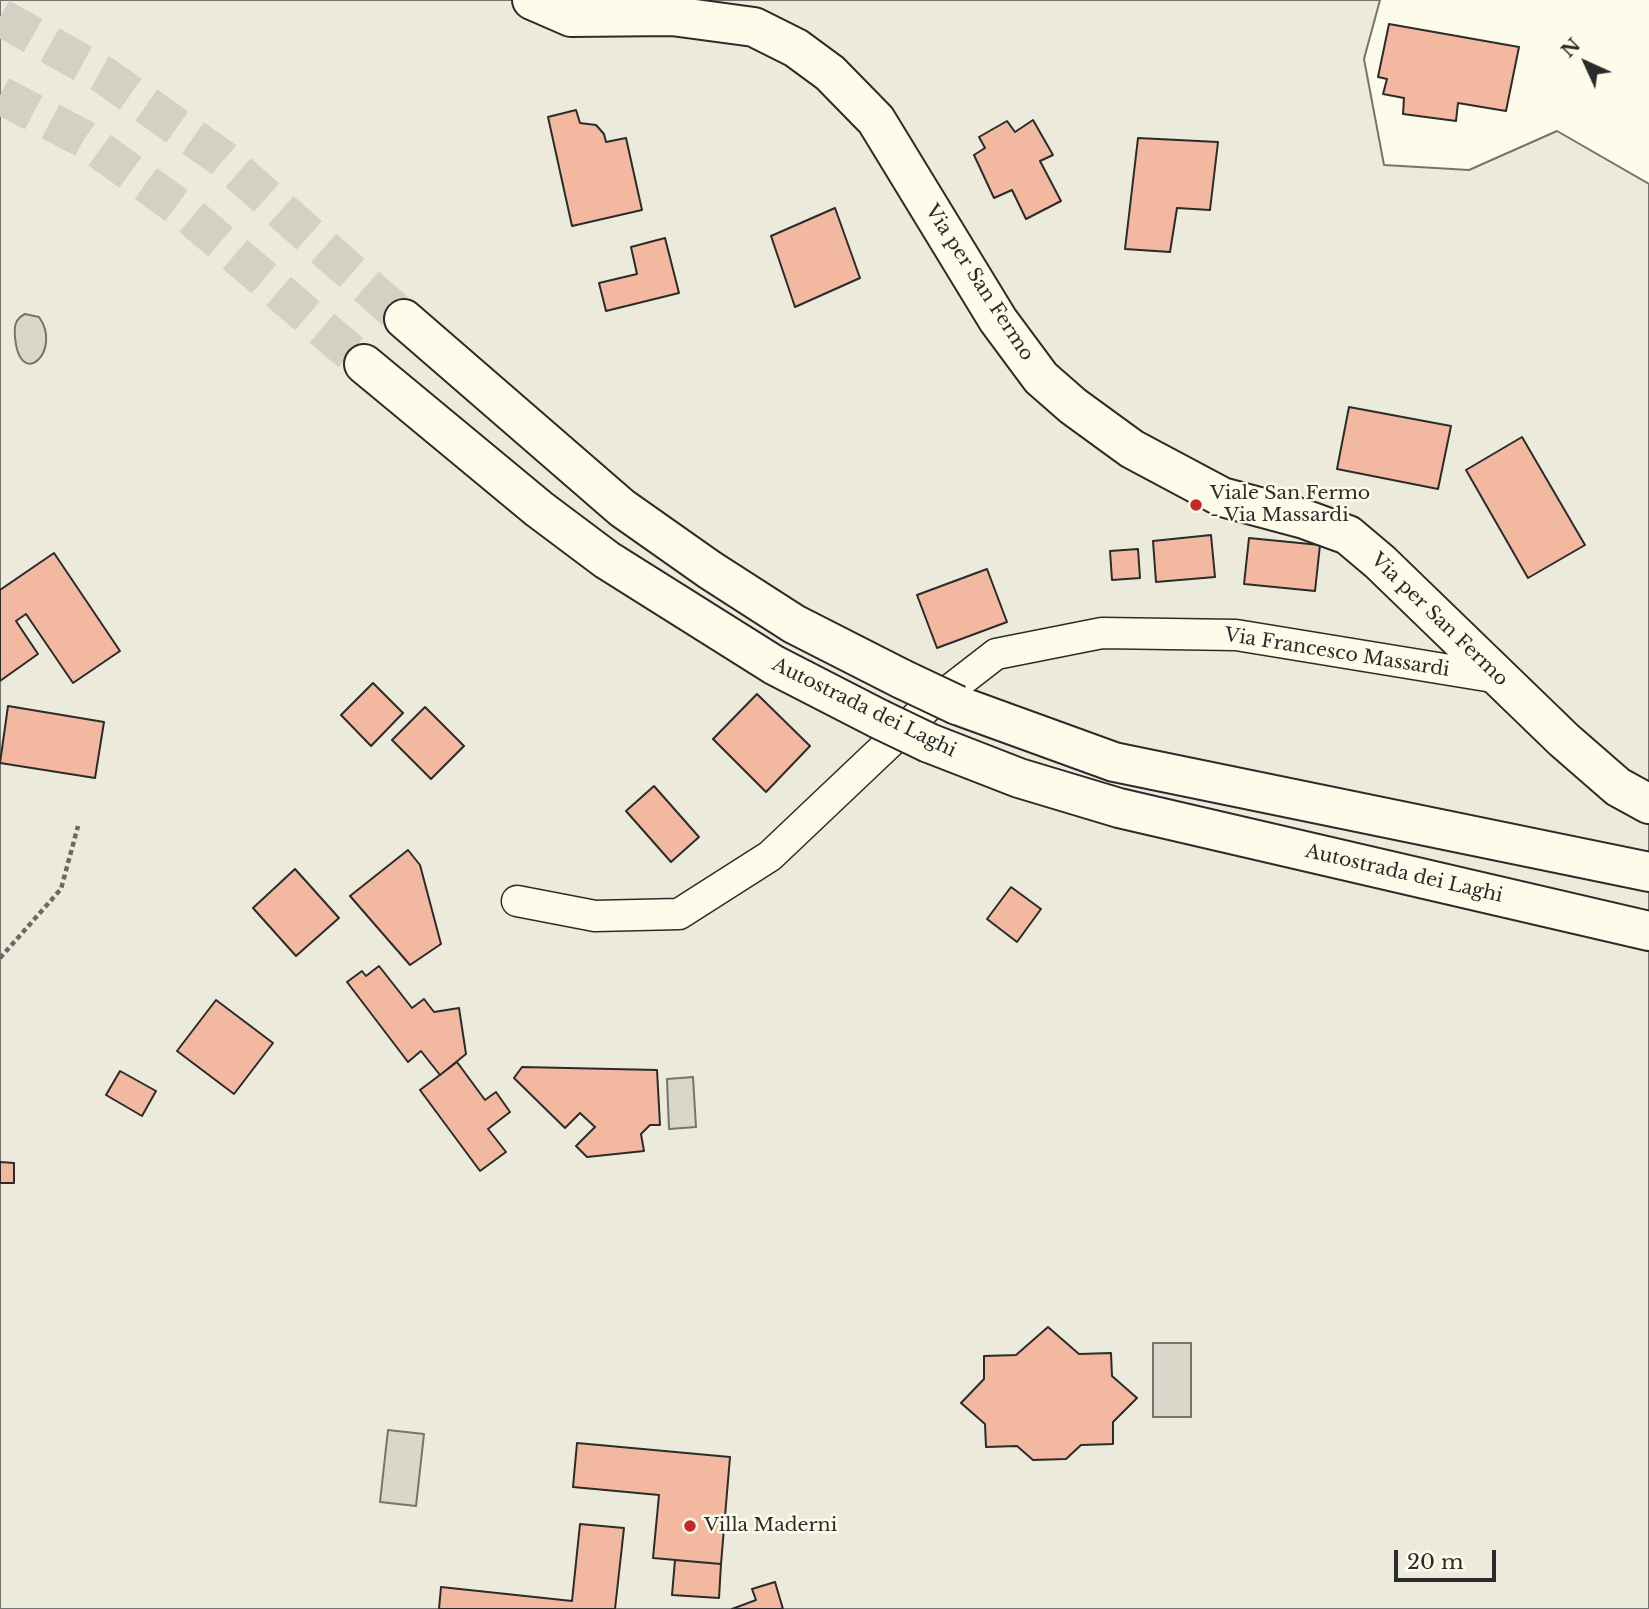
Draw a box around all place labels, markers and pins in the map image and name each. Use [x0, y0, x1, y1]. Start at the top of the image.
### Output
place label: Viale San Fermo - Via Massardi [1210, 483, 1370, 527]
marker: Viale San Fermo - Via Massardi [1188, 497, 1204, 513]
place label: Villa Maderni [704, 1515, 837, 1537]
marker: Villa Maderni [682, 1518, 698, 1534]

